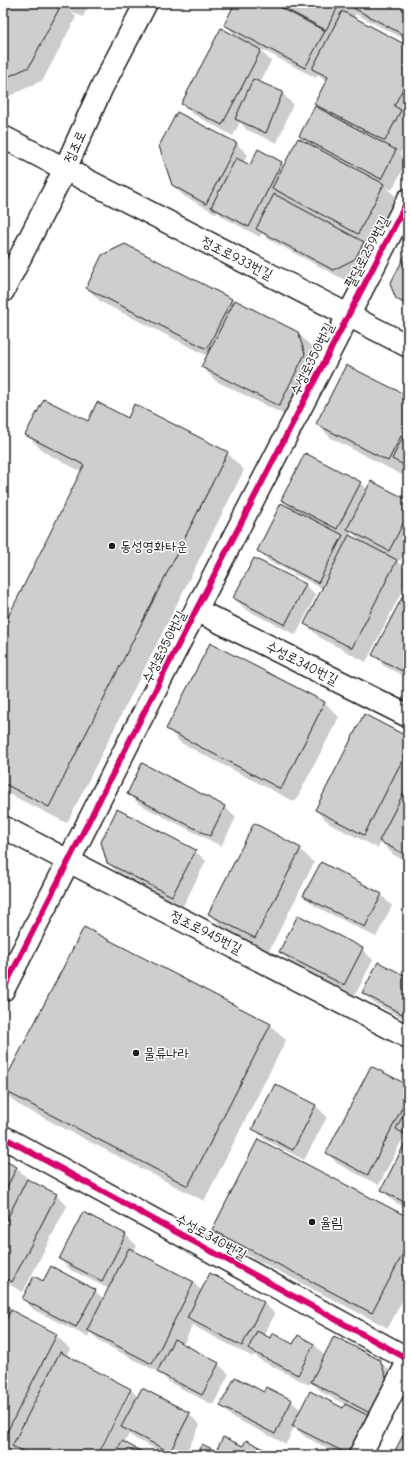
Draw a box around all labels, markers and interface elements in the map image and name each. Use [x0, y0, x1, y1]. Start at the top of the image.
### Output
street label: 정조로 [60, 128, 90, 166]
street label: 팔달로259번길 [341, 213, 393, 291]
street label: 정조로933번길 [198, 233, 276, 284]
street label: 수성로350번길 [286, 319, 338, 398]
place label: 동성영화타운 [120, 538, 188, 555]
marker: 동성영화타운 [107, 541, 117, 551]
street label: 수성로350번길 [138, 607, 190, 686]
street label: 수성로340번길 [263, 638, 342, 689]
street label: 정조로945번길 [167, 907, 245, 958]
place label: 물류나라 [144, 1045, 190, 1062]
marker: 물류나라 [131, 1048, 141, 1058]
street label: 수성로340번길 [172, 1210, 250, 1264]
place label: 율림 [320, 1214, 343, 1231]
marker: 율림 [307, 1217, 317, 1227]

